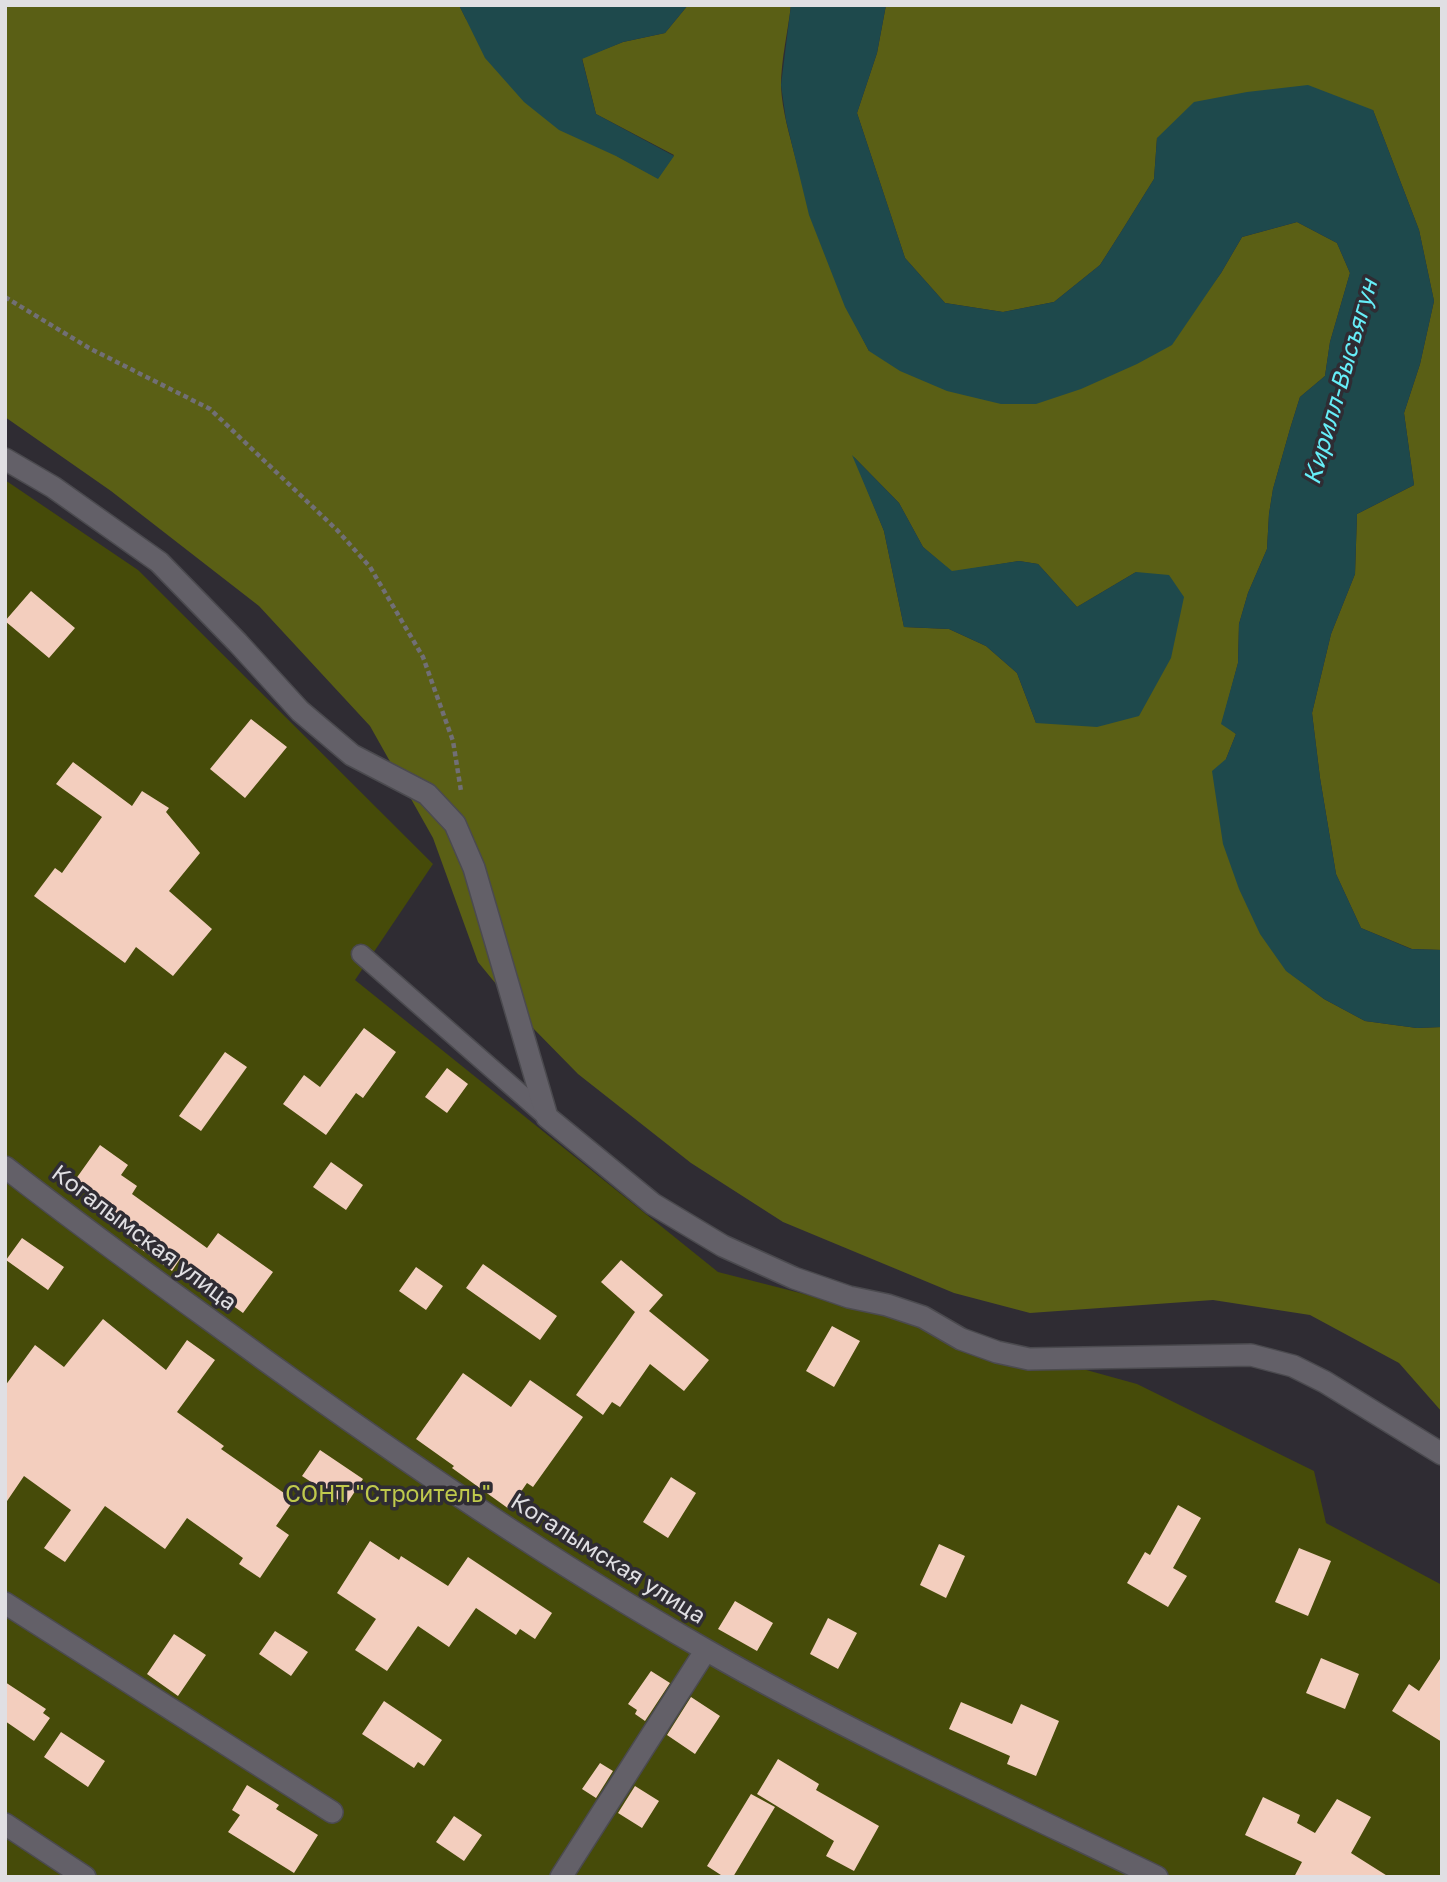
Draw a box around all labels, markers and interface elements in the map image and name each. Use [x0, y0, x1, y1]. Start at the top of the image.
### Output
water label: Кирилл-Высъягун [1298, 276, 1384, 488]
street label: Когалымская улица [46, 1160, 242, 1316]
park label: СОНТ "Строитель" [285, 1481, 491, 1509]
street label: Когалымская улица [506, 1488, 710, 1630]

